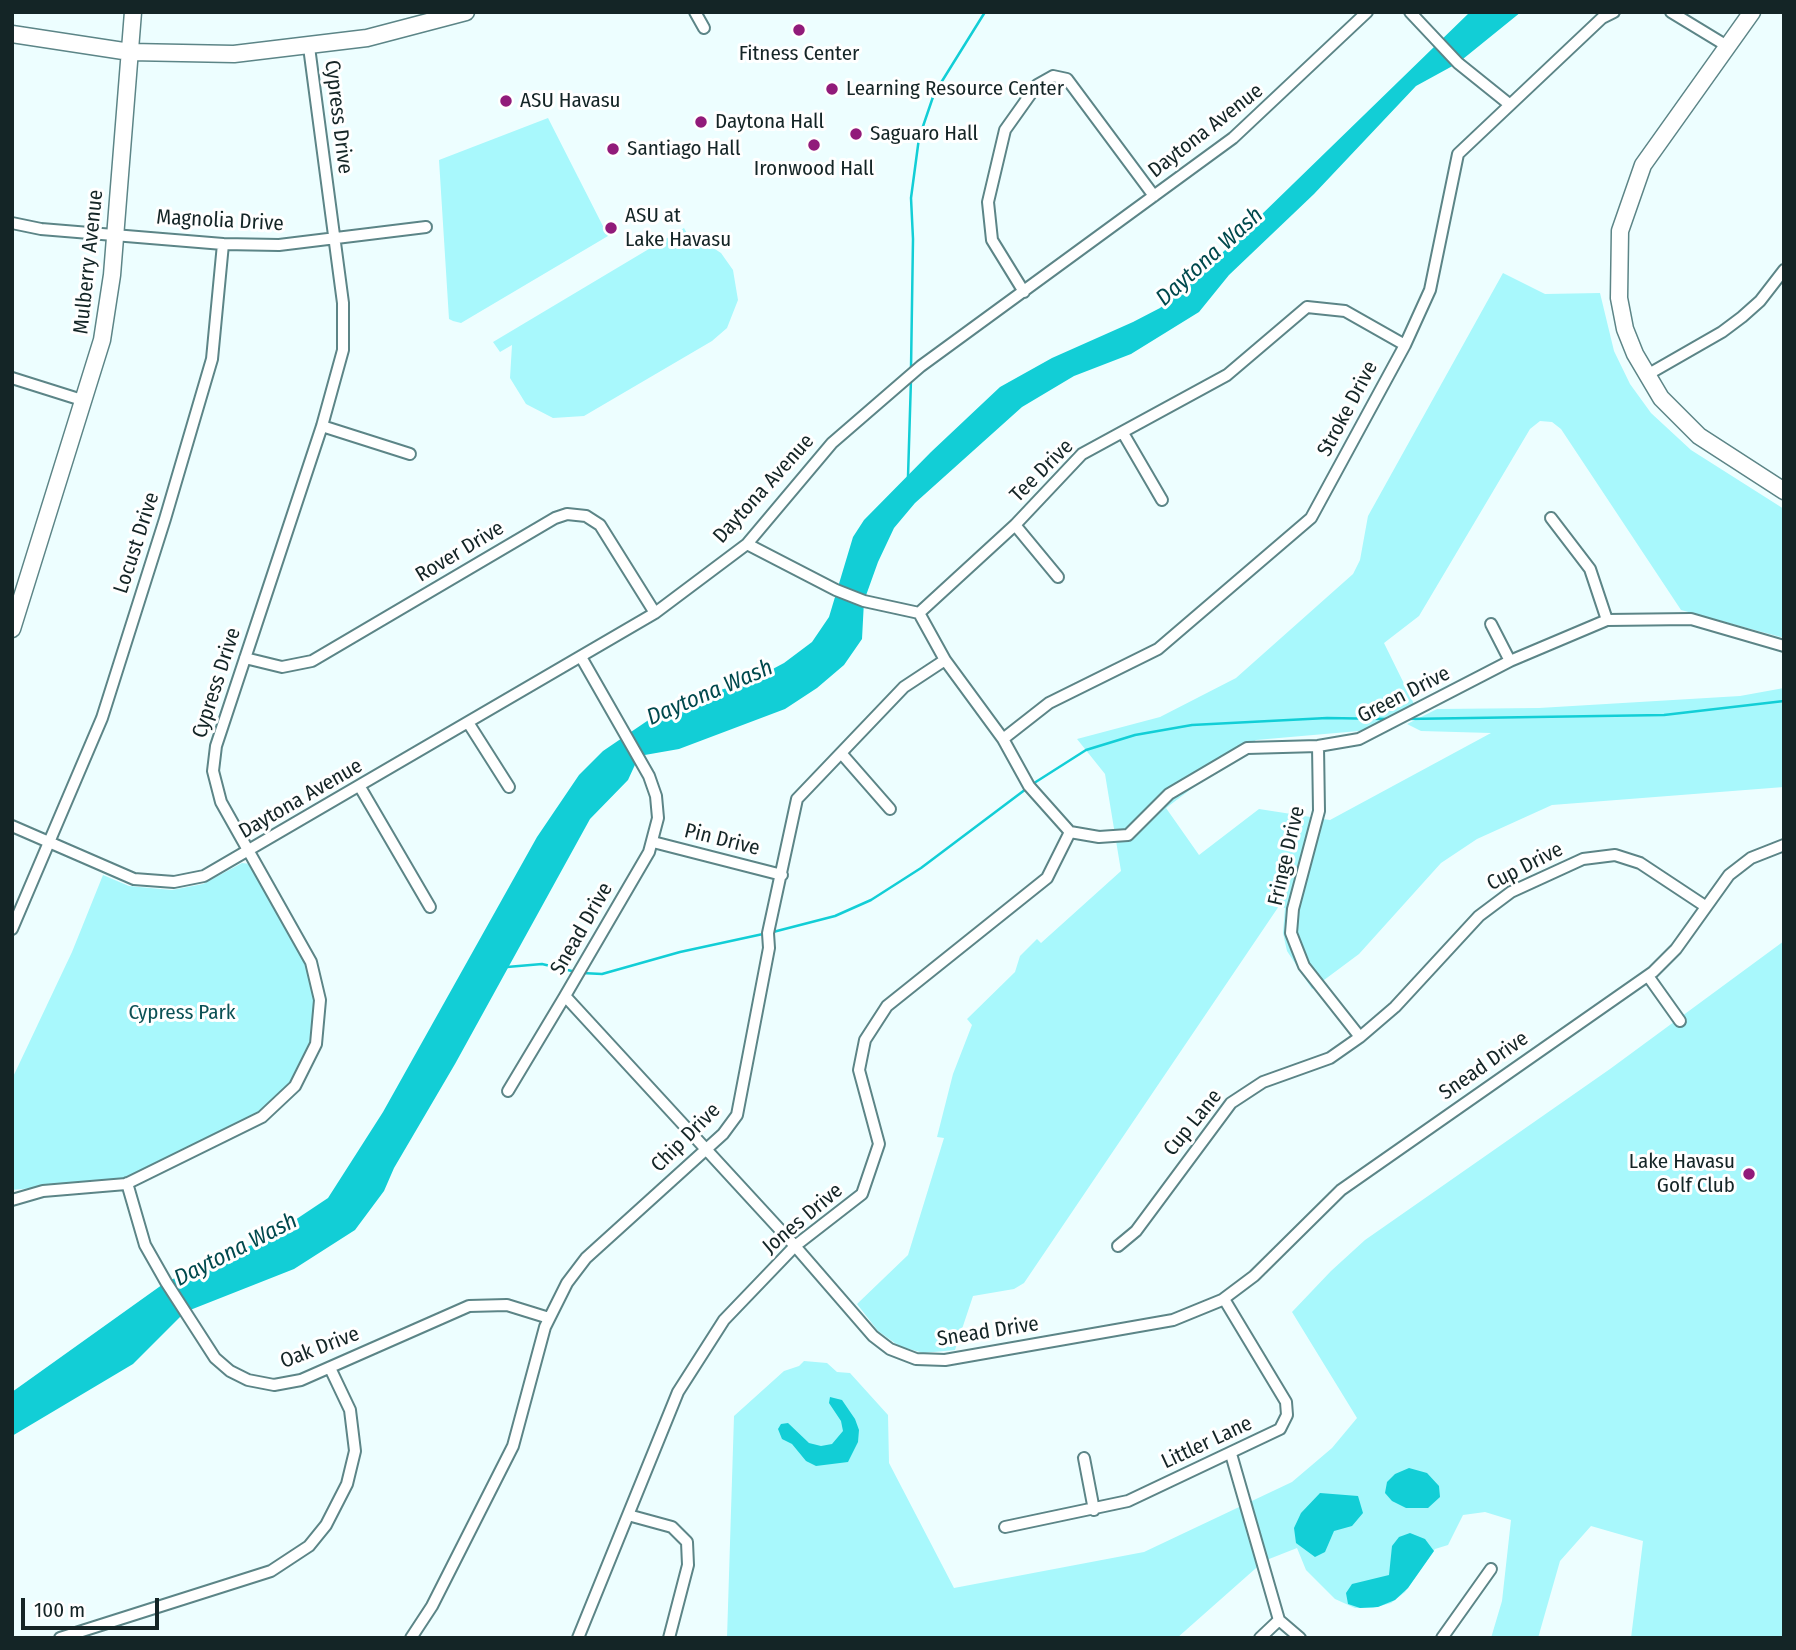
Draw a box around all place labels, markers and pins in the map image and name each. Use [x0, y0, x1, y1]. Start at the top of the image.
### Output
marker: Fitness Center [791, 22, 807, 38]
place label: Fitness Center [739, 41, 859, 67]
place label: Learning Resource Center [846, 76, 1064, 102]
marker: Learning Resource Center [824, 81, 840, 97]
place label: ASU Havasu [520, 88, 621, 114]
marker: ASU Havasu [498, 93, 514, 109]
place label: Daytona Hall [715, 109, 824, 135]
marker: Daytona Hall [693, 114, 709, 130]
place label: Saguaro Hall [870, 121, 978, 147]
marker: Saguaro Hall [848, 126, 864, 142]
place label: Santiago Hall [627, 136, 740, 162]
marker: Ironwood Hall [806, 137, 822, 153]
marker: Santiago Hall [605, 141, 621, 157]
place label: Ironwood Hall [754, 156, 874, 182]
place label: ASU at Lake Havasu [625, 203, 731, 253]
marker: ASU at Lake Havasu [603, 220, 619, 236]
place label: Lake Havasu Golf Club [1629, 1149, 1735, 1199]
marker: Lake Havasu Golf Club [1741, 1166, 1757, 1182]

